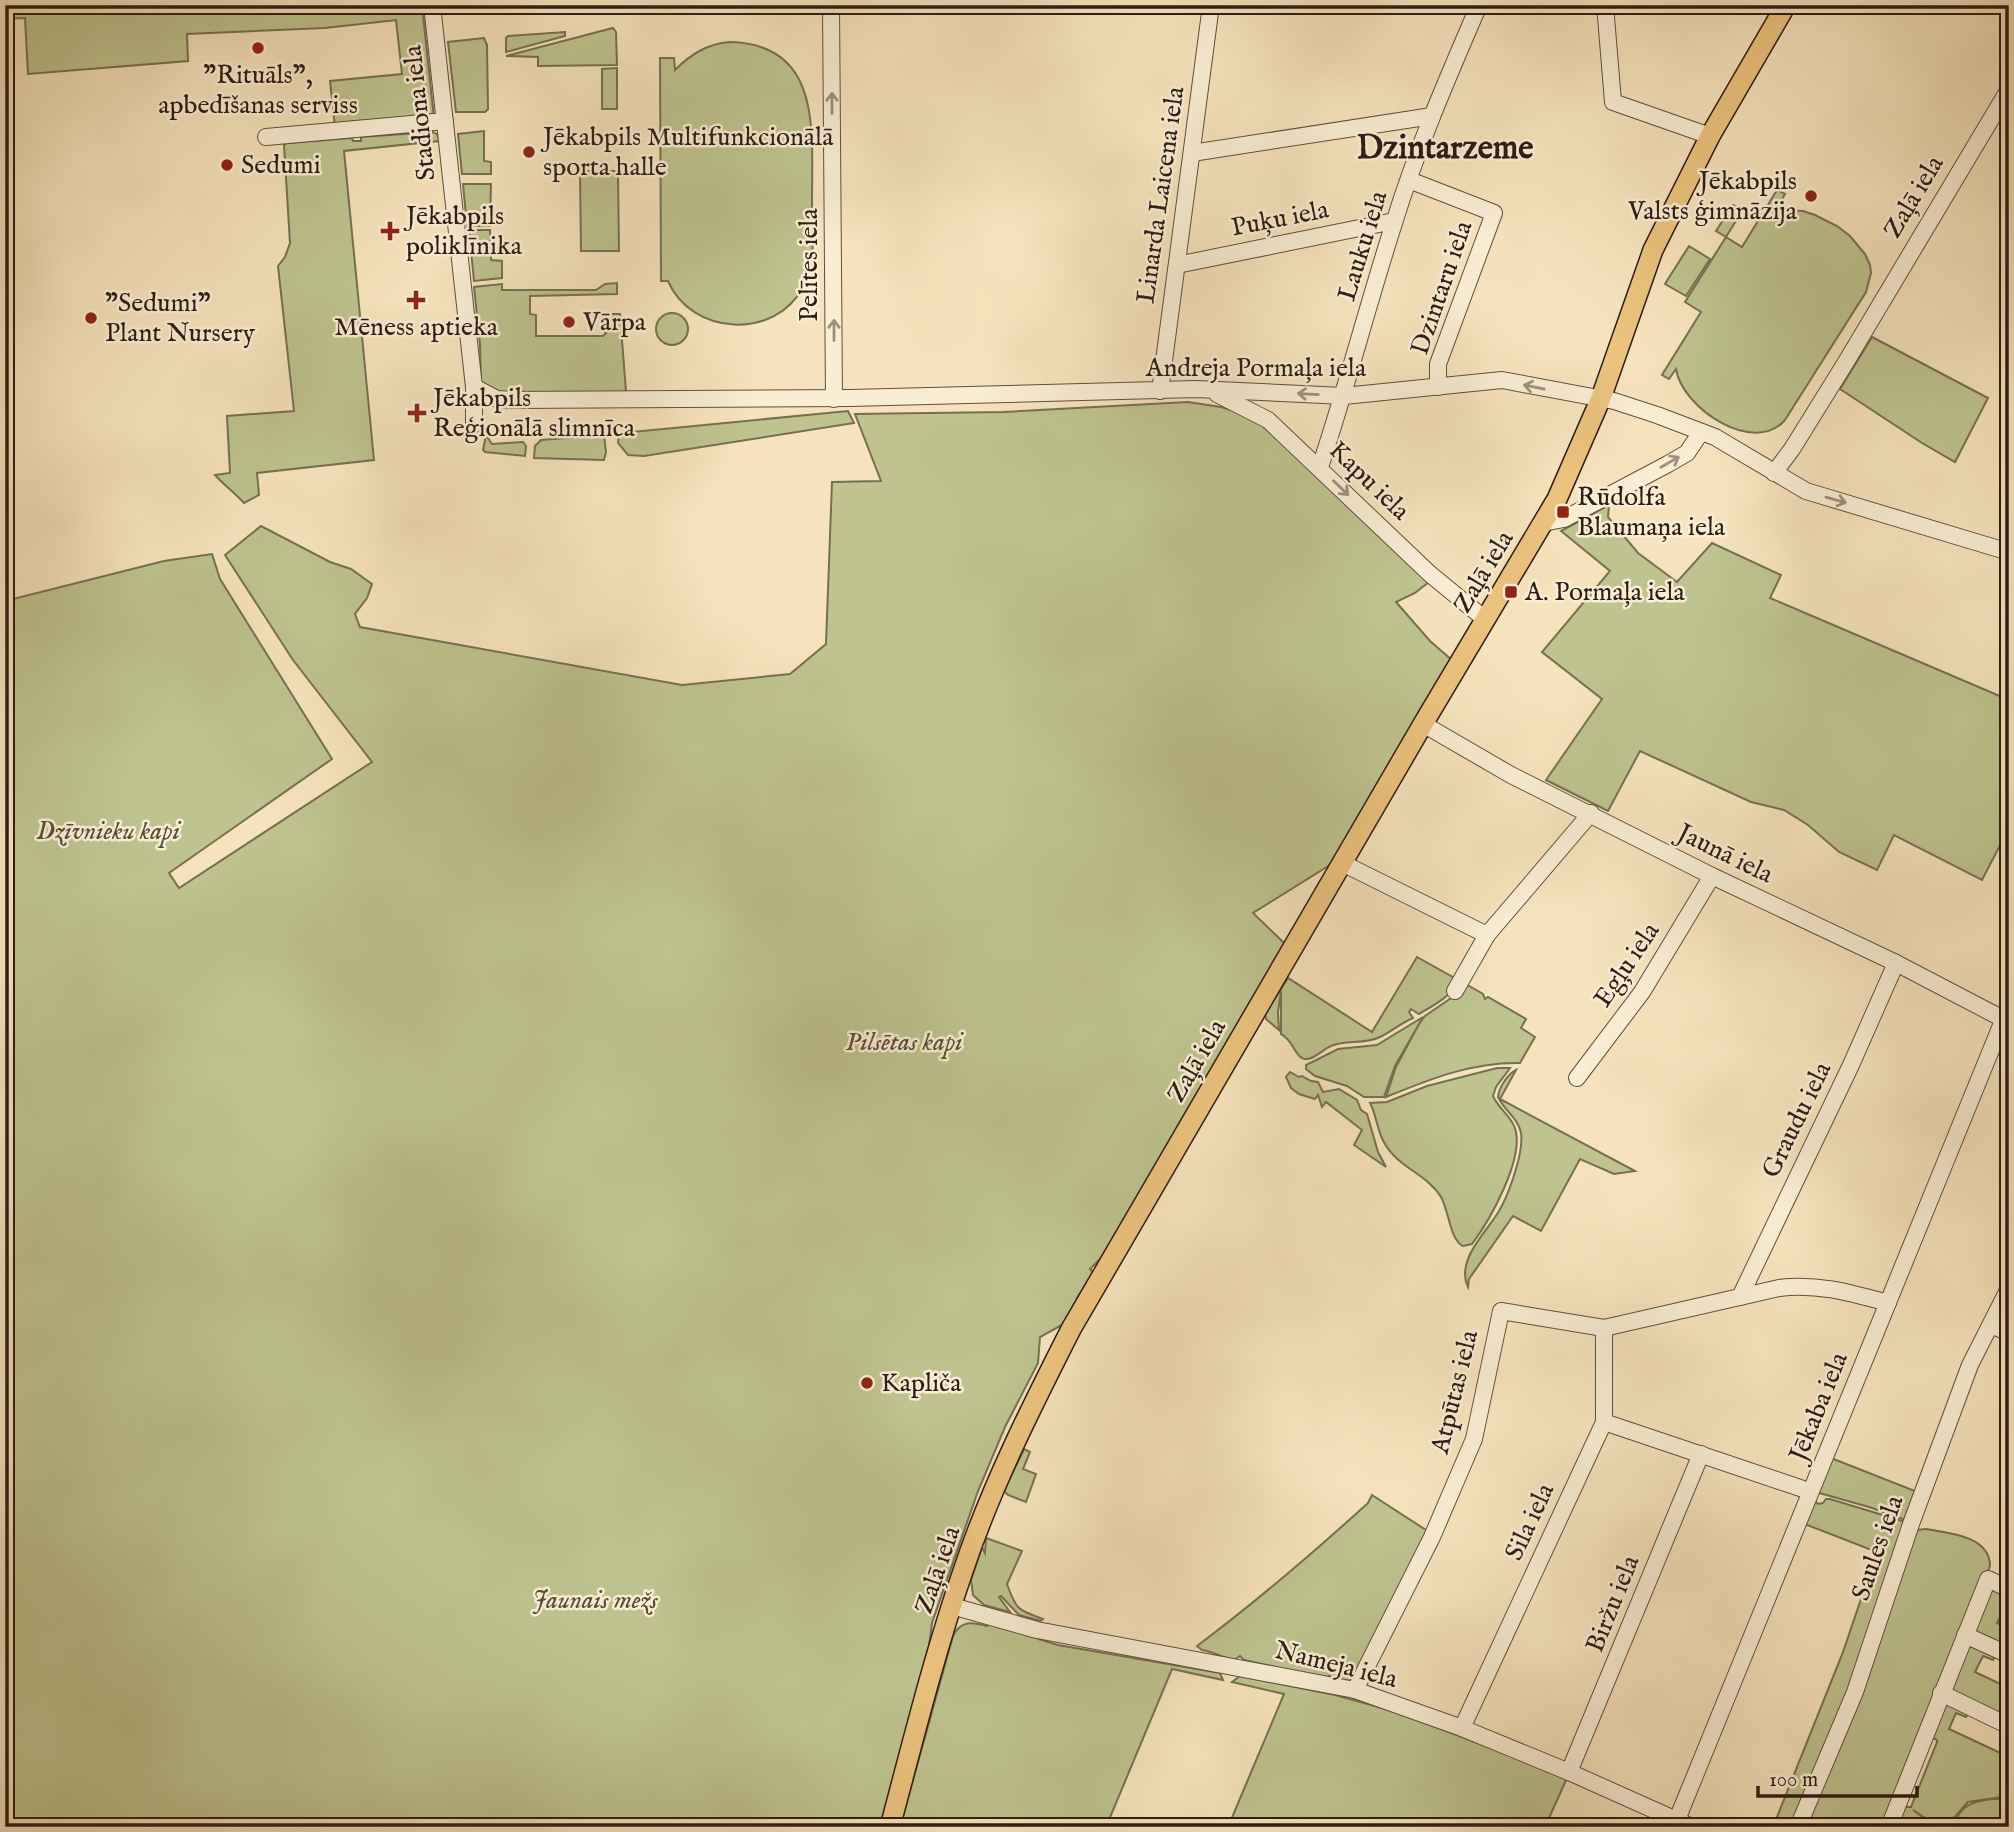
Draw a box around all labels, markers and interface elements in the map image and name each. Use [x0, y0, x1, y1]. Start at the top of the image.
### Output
marker: "Rituāls", apbedīšanas serviss [250, 40, 266, 56]
street label: Stadiona iela [396, 43, 444, 182]
place label: "Rituāls", apbedīšanas serviss [158, 59, 358, 122]
street label: Linarda Laicena iela [1129, 84, 1193, 305]
one-way arrow [825, 92, 839, 115]
place label: Jēkabpils Multifunkcionālā sporta halle [540, 121, 834, 184]
district label: Dzintarzeme [1357, 128, 1533, 170]
marker: Jēkabpils Multifunkcionālā sporta halle [521, 144, 537, 160]
place label: Sedumi [241, 149, 321, 182]
street label: Zaļā iela [1877, 149, 1952, 244]
marker: Sedumi [219, 157, 235, 173]
place label: Jēkabpils Valsts ģimnāzija [1627, 165, 1798, 228]
street label: Lauku iela [1331, 186, 1396, 305]
marker: Jēkabpils Valsts ģimnāzija [1803, 188, 1819, 204]
street label: Puķu iela [1228, 193, 1332, 245]
place label: Jēkabpils poliklīnika [403, 200, 523, 263]
street label: Pelītes iela [793, 208, 826, 322]
street label: Dzintaru iela [1404, 216, 1481, 359]
marker: Jēkabpils poliklīnika [380, 221, 400, 241]
place label: "Sedumi" Plant Nursery [105, 287, 255, 350]
marker: Mēness aptieka [408, 292, 424, 308]
place label: Vārpa [582, 306, 647, 339]
marker: "Sedumi" Plant Nursery [83, 310, 99, 326]
place label: Mēness aptieka [334, 311, 499, 344]
marker: Vārpa [561, 314, 577, 330]
one-way arrow [827, 319, 841, 342]
street label: Andreja Pormaļa iela [1145, 352, 1367, 385]
one-way arrow [1523, 379, 1546, 393]
place label: Jēkabpils Reģionālā slimnīca [430, 382, 636, 445]
one-way arrow [1297, 388, 1320, 401]
marker: Jēkabpils Reģionālā slimnīca [407, 403, 427, 423]
street label: Kapu iela [1321, 434, 1417, 528]
one-way arrow [1660, 455, 1680, 469]
one-way arrow [1332, 479, 1349, 496]
place label: Rūdolfa Blaumaņa iela [1577, 481, 1726, 544]
one-way arrow [1824, 495, 1846, 508]
marker: Rūdolfa Blaumaņa iela [1555, 504, 1571, 520]
street label: Zaļā iela [1447, 524, 1522, 619]
place label: A. Pormaļa iela [1524, 576, 1686, 609]
marker: A. Pormaļa iela [1503, 584, 1519, 600]
park label: Dzīvnieku kapi [36, 815, 181, 848]
street label: Jaunā iela [1669, 815, 1779, 892]
street label: Egļu iela [1587, 916, 1668, 1014]
street label: Zaļā iela [1160, 1013, 1234, 1109]
park label: Pilsētas kapi [845, 1026, 964, 1059]
street label: Graudu iela [1755, 1056, 1840, 1183]
street label: Atpūtas iela [1423, 1326, 1486, 1458]
street label: Jēkaba iela [1781, 1347, 1856, 1469]
place label: Kapliča [881, 1367, 962, 1400]
marker: Kapliča [859, 1375, 875, 1391]
street label: Sila iela [1498, 1477, 1562, 1566]
street label: Saules iela [1845, 1490, 1912, 1605]
street label: Zaļā iela [908, 1521, 969, 1618]
street label: Biržu iela [1579, 1550, 1648, 1657]
park label: Jaunais mežs [532, 1584, 658, 1617]
street label: Nameja iela [1271, 1634, 1401, 1696]
scale bar [1758, 1755, 1918, 1799]
text: 100 m [1769, 1767, 1818, 1794]

